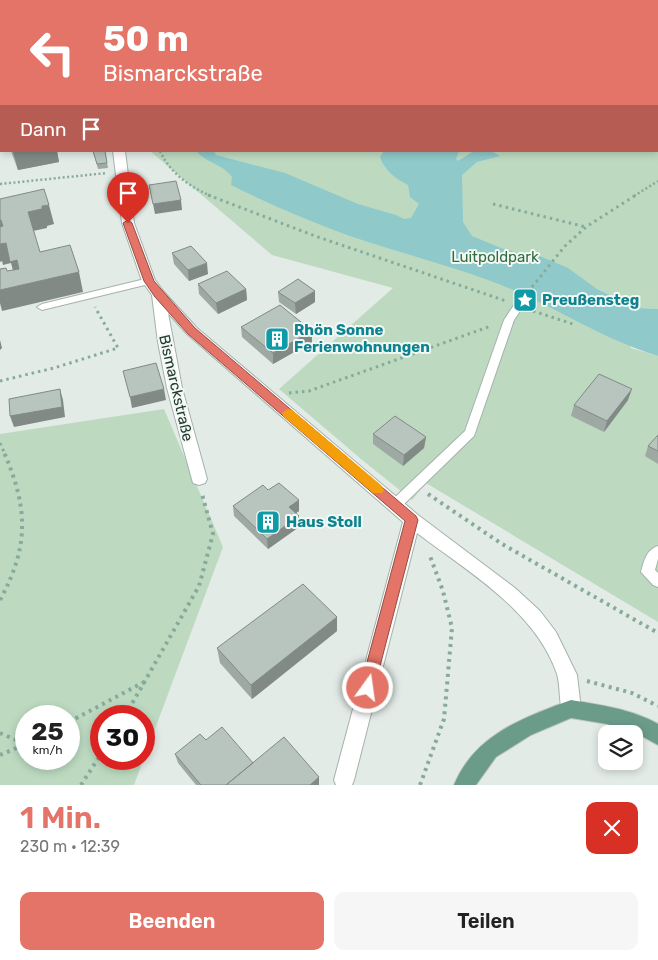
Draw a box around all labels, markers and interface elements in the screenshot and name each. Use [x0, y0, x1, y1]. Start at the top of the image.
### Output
text: 50 m [103, 18, 189, 60]
icon: left [20, 20, 85, 85]
text: Bismarckstraße [103, 60, 263, 87]
icon: arrive [77, 115, 105, 143]
text: Dann [20, 118, 67, 141]
pin [107, 172, 149, 223]
icon: arrive [114, 179, 142, 207]
park label: Luitpoldpark [451, 248, 539, 266]
place icon: Preußensteg [512, 287, 538, 313]
place label: Preußensteg [542, 291, 639, 309]
place label: Rhön Sonne Ferienwohnungen [294, 321, 430, 356]
building icon: Rhön Sonne Ferienwohnungen [264, 326, 290, 352]
street label: Bismarckstraße [155, 333, 197, 443]
building icon: Haus Stoll [255, 509, 281, 535]
place label: Haus Stoll [286, 513, 362, 531]
position arrow [341, 661, 393, 713]
speed limit sign: 30 [90, 705, 155, 770]
text: 25 [31, 717, 64, 746]
map controls [598, 725, 643, 770]
button: layers [598, 725, 643, 770]
text: km/h [33, 743, 62, 757]
text: 1 Min. [20, 800, 101, 836]
button: close [586, 802, 638, 854]
text: 230 m · 12:39 [20, 837, 120, 856]
button: Beenden [20, 892, 324, 950]
button: Teilen [334, 892, 638, 950]

